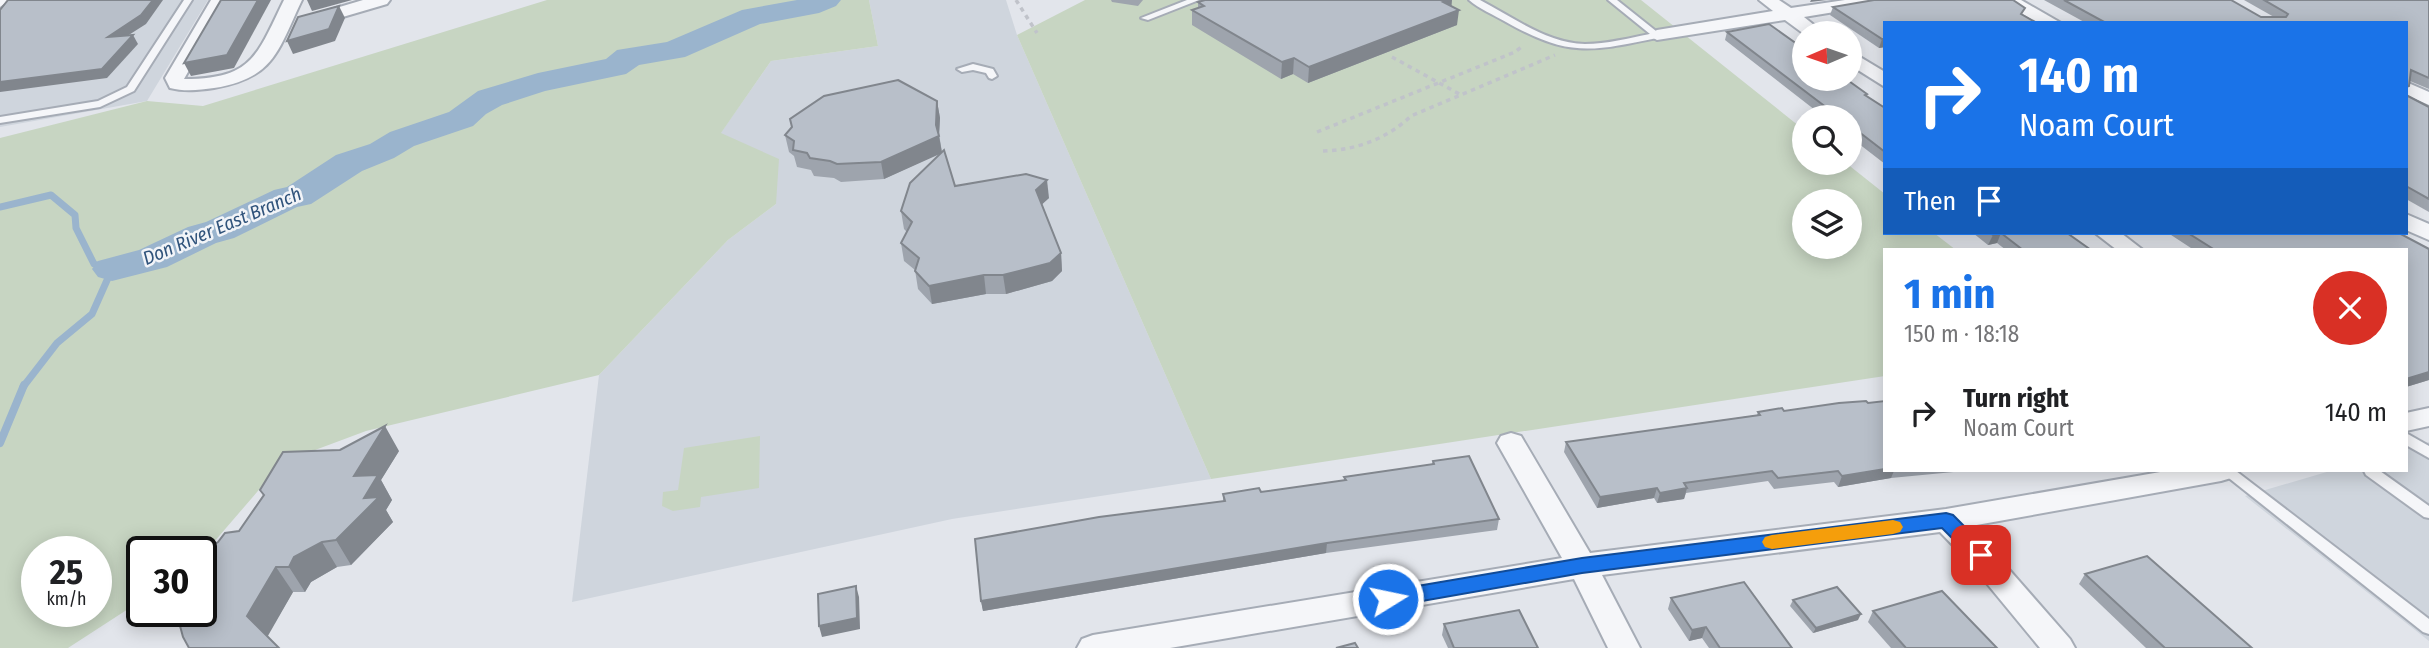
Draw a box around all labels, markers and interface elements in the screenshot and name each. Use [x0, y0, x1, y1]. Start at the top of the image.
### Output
north arrow [1792, 21, 1862, 91]
map controls [1792, 21, 1862, 259]
text: 140 m [2019, 46, 2139, 105]
icon: right [1904, 49, 1995, 140]
button: search [1792, 105, 1862, 175]
text: Noam Court [2019, 106, 2174, 144]
water label: Don River East Branch [139, 182, 305, 270]
icon: arrive [1970, 182, 2008, 220]
text: Then [1904, 186, 1956, 217]
button: layers [1792, 189, 1862, 259]
text: 1 min [1904, 269, 1995, 319]
button: close [2313, 271, 2387, 345]
text: 150 m · 18:18 [1904, 320, 2019, 348]
text: Turn right [1963, 383, 2069, 414]
icon: right [1904, 394, 1942, 432]
text: 140 m [2325, 397, 2387, 428]
text: Noam Court [1963, 414, 2074, 442]
pin [1951, 525, 2011, 585]
speed limit sign: 30 [126, 536, 217, 627]
icon: arrive [1962, 536, 2000, 574]
text: 25 [50, 551, 83, 593]
position arrow [1351, 562, 1425, 636]
text: km/h [46, 588, 87, 610]

